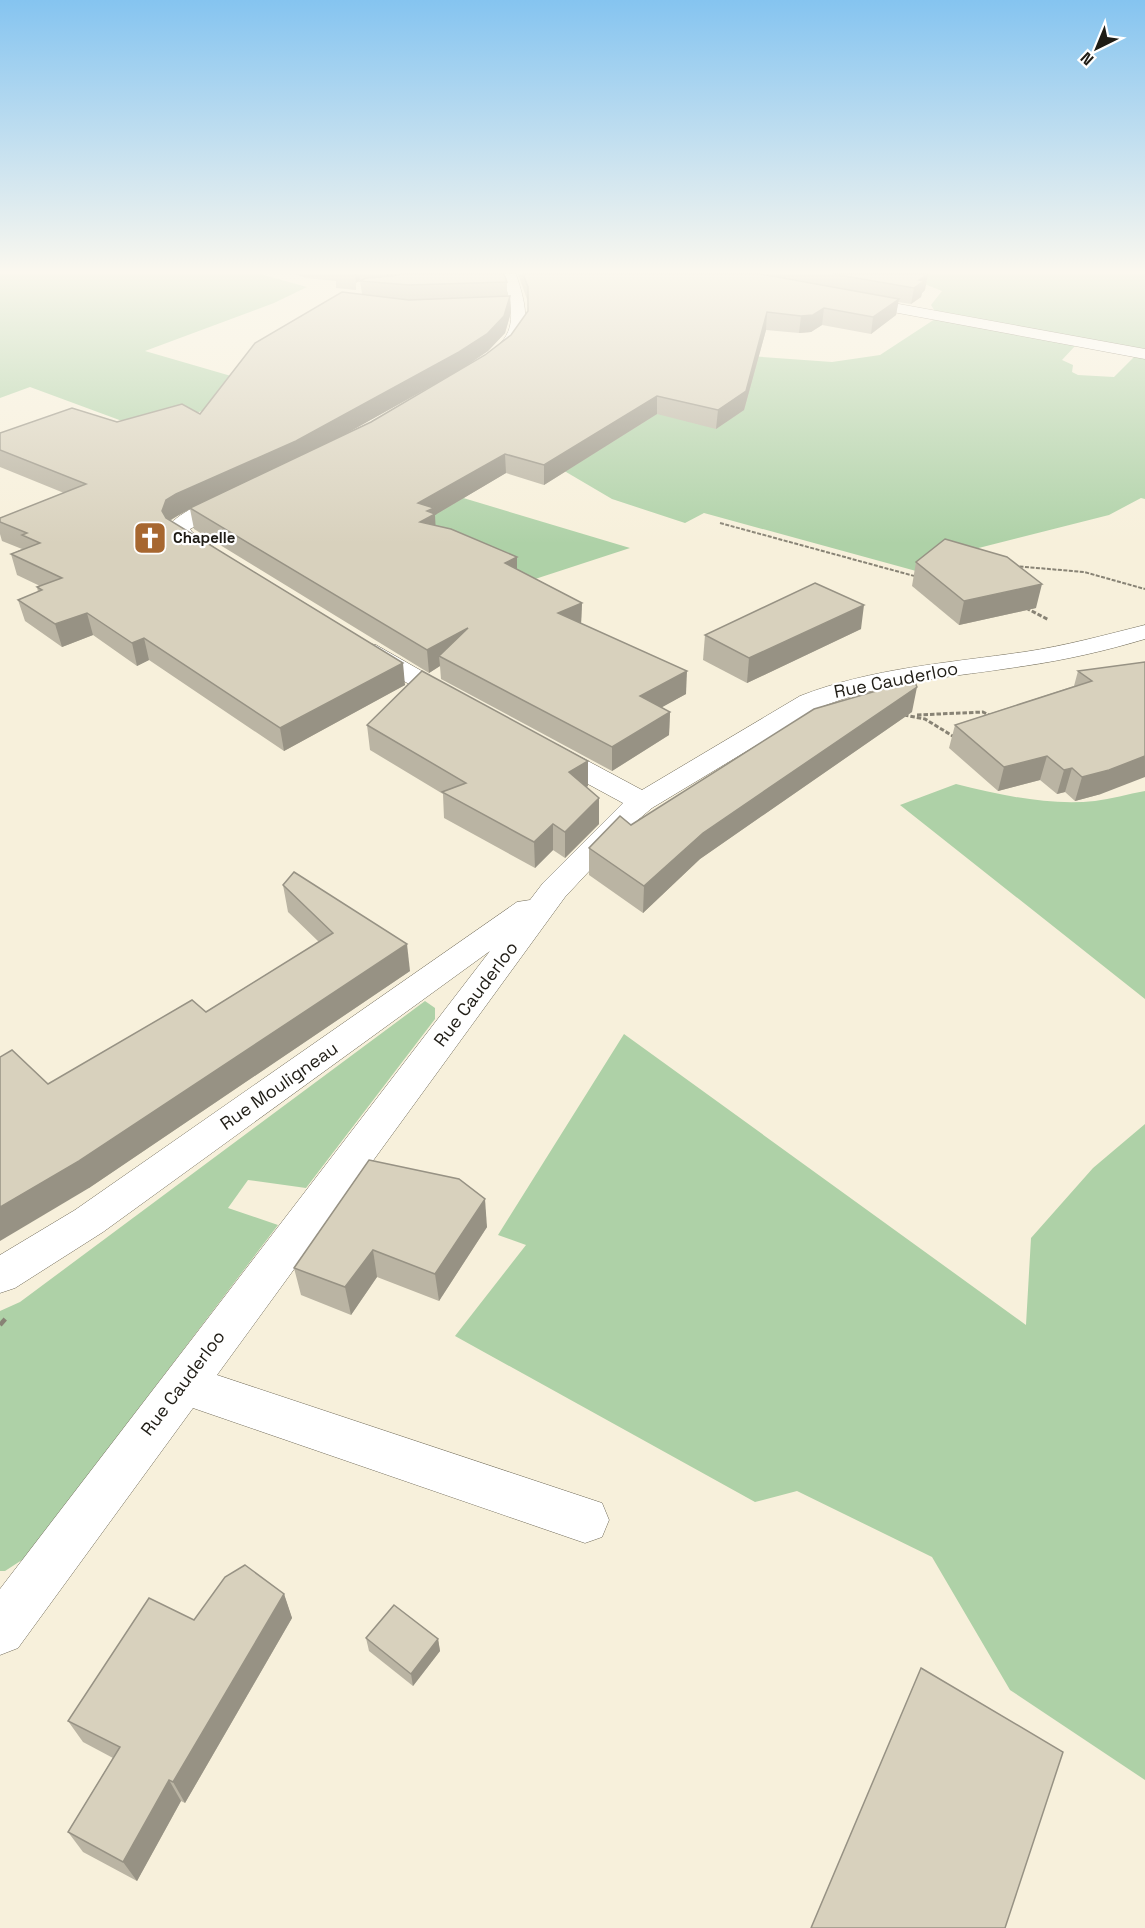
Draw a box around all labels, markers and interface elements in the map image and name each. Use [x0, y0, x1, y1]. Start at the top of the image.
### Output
north arrow [1067, 18, 1127, 78]
text: N [1076, 47, 1098, 70]
church icon: Chapelle [132, 520, 168, 556]
place label: Chapelle [173, 528, 236, 547]
street label: Rue Cauderloo [832, 656, 960, 703]
street label: Rue Cauderloo [428, 936, 523, 1051]
street label: Rue Mouligneau [215, 1036, 342, 1135]
street label: Rue Cauderloo [135, 1325, 230, 1440]

